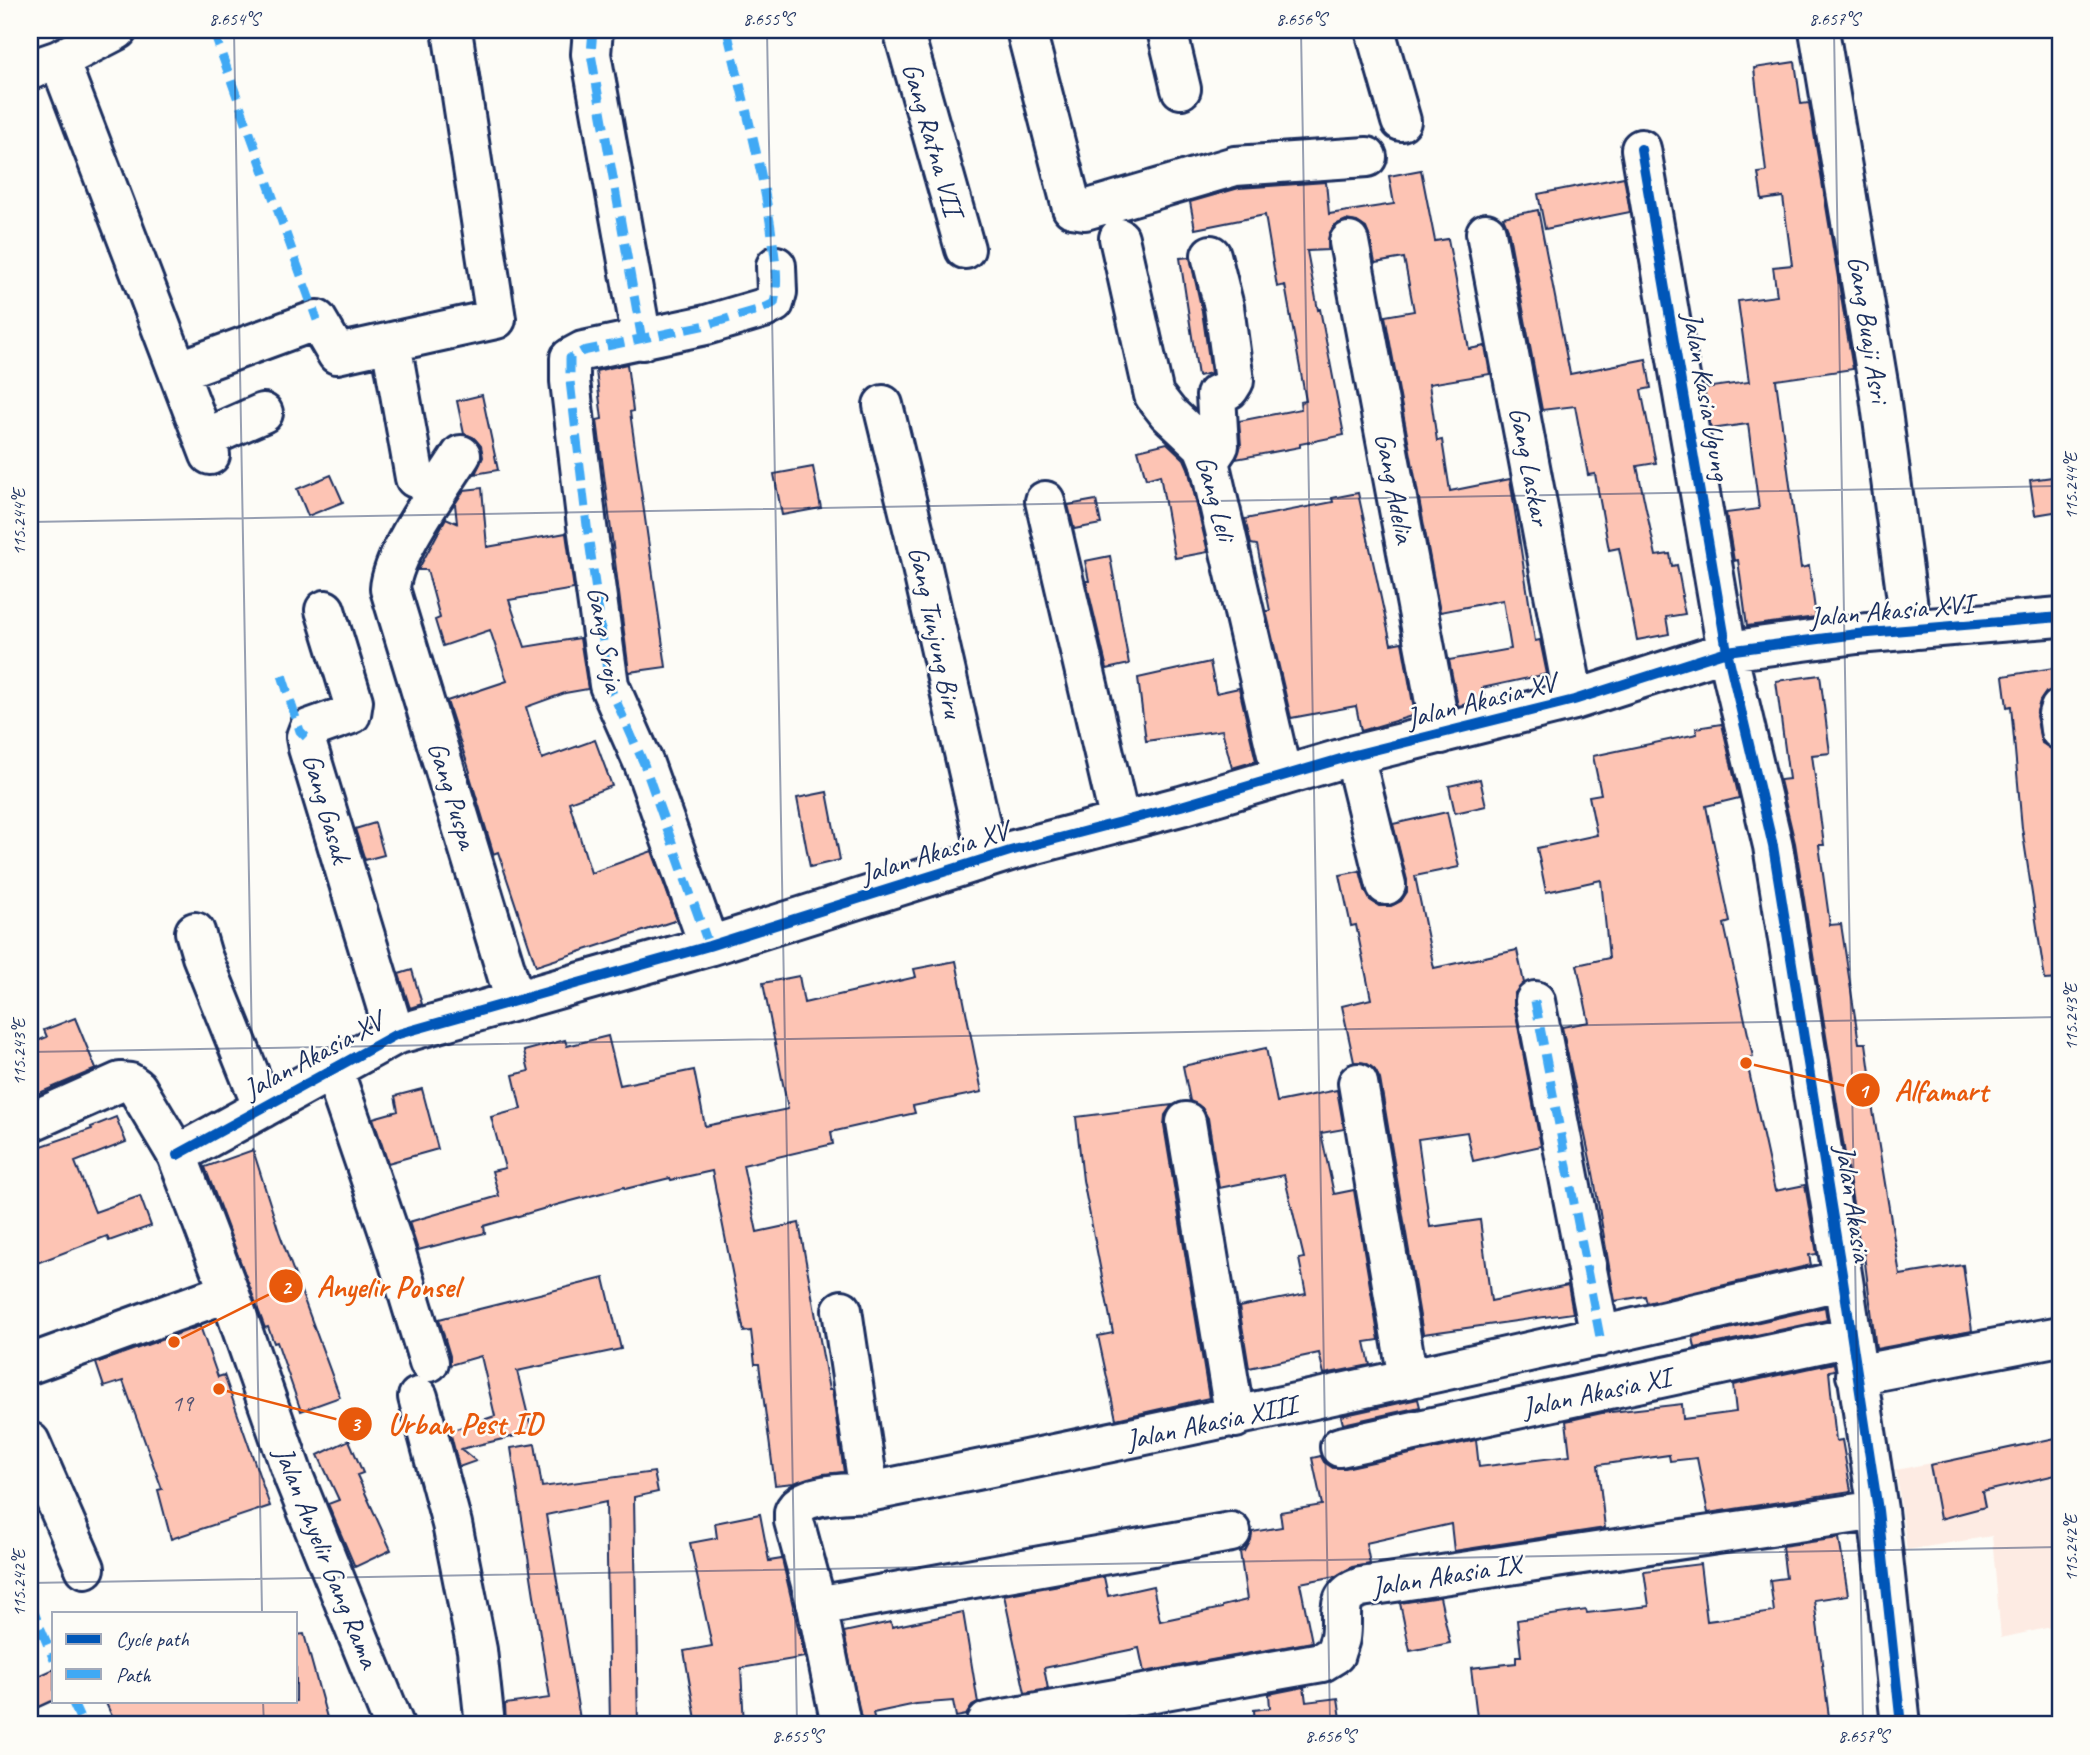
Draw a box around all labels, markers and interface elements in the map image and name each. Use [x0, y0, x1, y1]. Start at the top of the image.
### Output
text: 8.654°S [209, 8, 262, 30]
text: 8.655°S [743, 8, 796, 30]
text: 8.656°S [1276, 8, 1329, 30]
text: 8.657°S [1809, 8, 1862, 30]
street label: Gang Ratna VII [895, 59, 973, 225]
street label: Gang Buaji Asri [1840, 253, 1898, 408]
street label: Jalan Kasia Ugung [1675, 307, 1739, 485]
street label: Gang Laskar [1501, 404, 1559, 530]
street label: Gang Adelia [1367, 430, 1423, 548]
text: 115.244°E [2060, 450, 2082, 519]
street label: Gang Leli [1188, 452, 1245, 548]
text: 115.244°E [8, 486, 30, 555]
street label: Gang Tunjung Biru [901, 543, 972, 723]
street label: Gang Sroja [580, 584, 633, 697]
street label: Jalan Akasia XVI [1806, 585, 1980, 635]
street label: Jalan Akasia XV [1401, 663, 1564, 736]
street label: Gang Puspa [420, 737, 487, 855]
street label: Gang Gasak [295, 750, 360, 869]
street label: Jalan Akasia XV [854, 811, 1017, 892]
text: 115.243°E [2060, 981, 2082, 1050]
street label: Jalan Akasia XV [236, 1001, 393, 1107]
text: 115.243°E [8, 1016, 30, 1085]
callout: Alfamart [1846, 1065, 2002, 1116]
text: Alfamart [1894, 1072, 1991, 1110]
text: 1 [1858, 1078, 1870, 1104]
street label: Jalan Akasia [1827, 1140, 1881, 1266]
callout: Anyelir Ponsel [268, 1261, 473, 1312]
text: Anyelir Ponsel [317, 1268, 465, 1307]
text: 2 [281, 1274, 293, 1300]
street label: Jalan Akasia XI [1517, 1358, 1679, 1425]
street label: Jalan Akasia XIII [1121, 1386, 1305, 1458]
house number: 19 [171, 1388, 195, 1418]
callout: Urban Pest ID [338, 1398, 556, 1449]
text: Urban Pest ID [388, 1405, 545, 1443]
text: 3 [350, 1411, 362, 1437]
street label: Jalan Anyelir Gang Rama [266, 1439, 388, 1674]
text: 115.242°E [2060, 1512, 2082, 1581]
street label: Jalan Akasia IX [1367, 1545, 1527, 1604]
text: 115.242°E [8, 1547, 30, 1616]
legend [52, 1612, 298, 1702]
text: Cycle path [116, 1626, 189, 1652]
text: Path [116, 1662, 152, 1688]
text: 8.655°S [772, 1725, 825, 1747]
text: 8.656°S [1305, 1725, 1358, 1747]
text: 8.657°S [1838, 1725, 1891, 1747]

